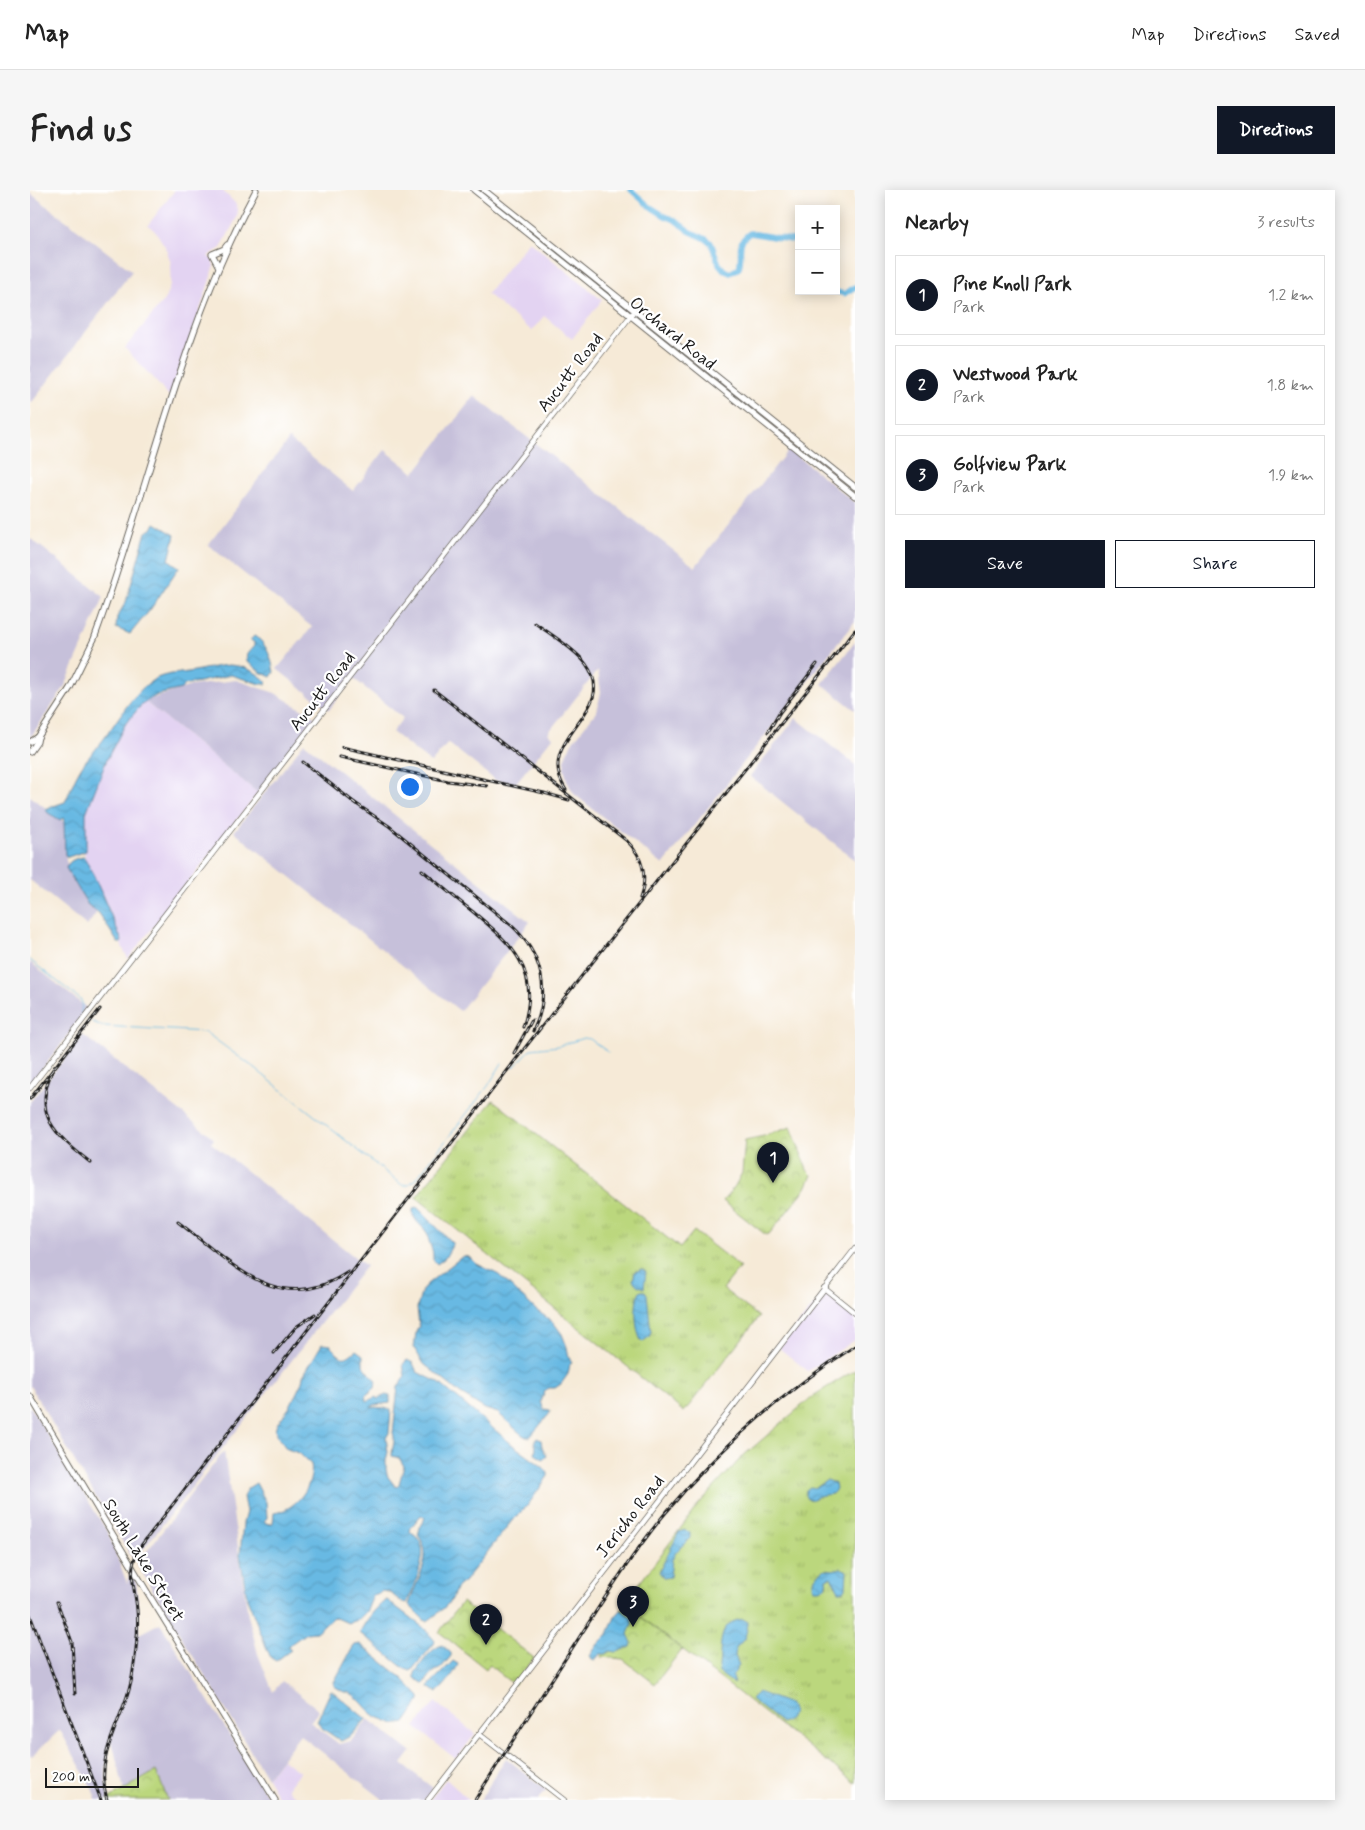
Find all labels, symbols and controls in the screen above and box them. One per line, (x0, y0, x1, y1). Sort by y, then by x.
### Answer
text: Map (25, 19, 69, 50)
text: Map (1132, 23, 1165, 47)
text: Directions (1193, 23, 1267, 47)
text: Saved (1295, 23, 1340, 47)
button: Directions (1217, 106, 1335, 154)
text: Find us (30, 107, 132, 153)
map controls (795, 205, 840, 295)
button: + (795, 205, 840, 250)
text: Nearby (905, 209, 969, 237)
text: 3 results (1257, 212, 1315, 233)
button: − (795, 250, 840, 295)
text: Pine Knoll Park (953, 272, 1072, 297)
text: 1 (918, 285, 926, 306)
text: 1.2 km (1268, 285, 1314, 306)
street label: Orchard Road (624, 291, 721, 376)
text: Park (953, 297, 985, 318)
street label: Aucutt Road (532, 328, 609, 417)
text: Westwood Park (953, 362, 1078, 387)
text: 2 (918, 375, 926, 396)
text: 1.8 km (1267, 375, 1314, 396)
text: Park (953, 387, 985, 408)
text: Golfview Park (953, 452, 1066, 477)
text: 3 (918, 465, 926, 486)
text: 1.9 km (1268, 465, 1314, 486)
text: Park (953, 477, 985, 498)
button: Save (905, 540, 1105, 588)
button: Share (1115, 540, 1315, 588)
street label: Aucutt Road (284, 647, 361, 736)
your location (397, 774, 423, 800)
pin: 1 (757, 1142, 789, 1183)
street label: Jericho Road (591, 1470, 671, 1563)
street label: South Lake Street (97, 1494, 189, 1627)
pin: 3 (617, 1586, 649, 1627)
pin: 2 (470, 1604, 502, 1645)
scale bar (45, 1765, 139, 1788)
text: 200 m (52, 1768, 90, 1786)

